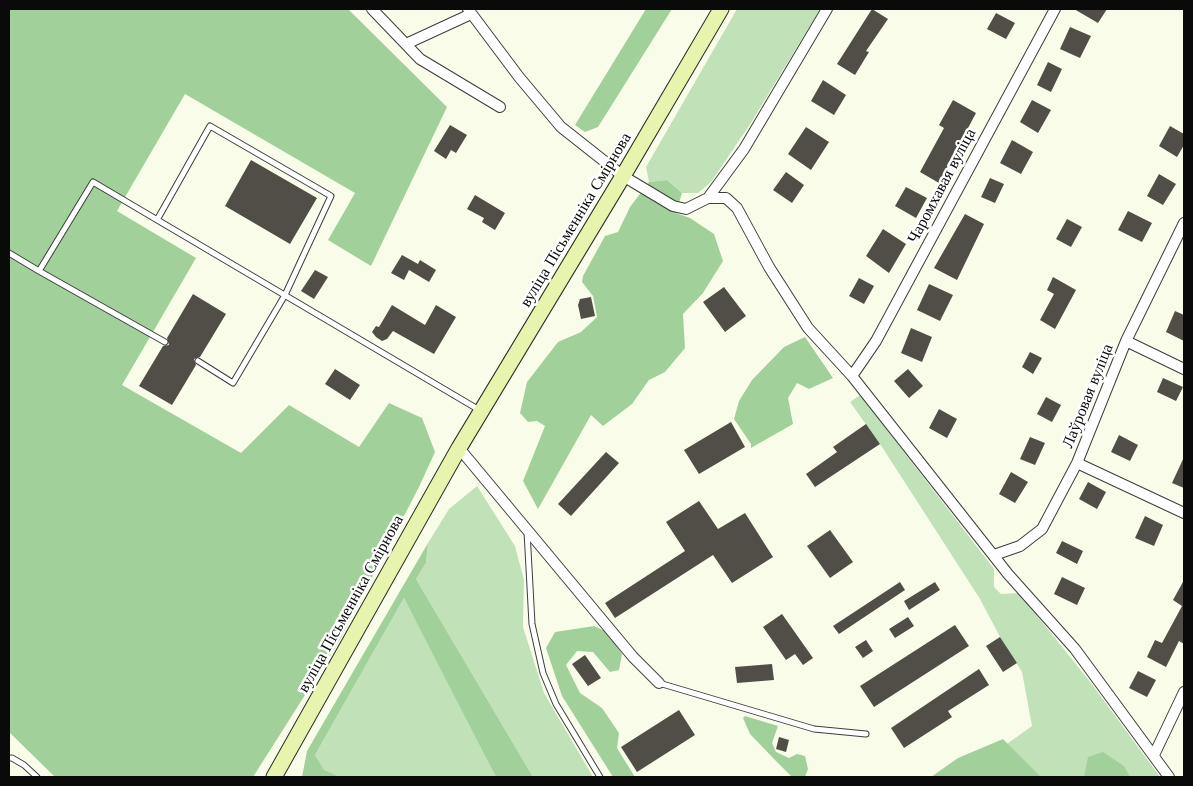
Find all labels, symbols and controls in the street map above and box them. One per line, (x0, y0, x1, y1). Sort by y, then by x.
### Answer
street label: Чаромхавая вуліца (904, 125, 980, 247)
street label: вуліца Пісьменніка Смірнова (516, 129, 636, 311)
street label: Лаўровая вуліца (1058, 341, 1118, 451)
street label: вуліца Пісьменніка Смірнова (294, 512, 408, 696)

